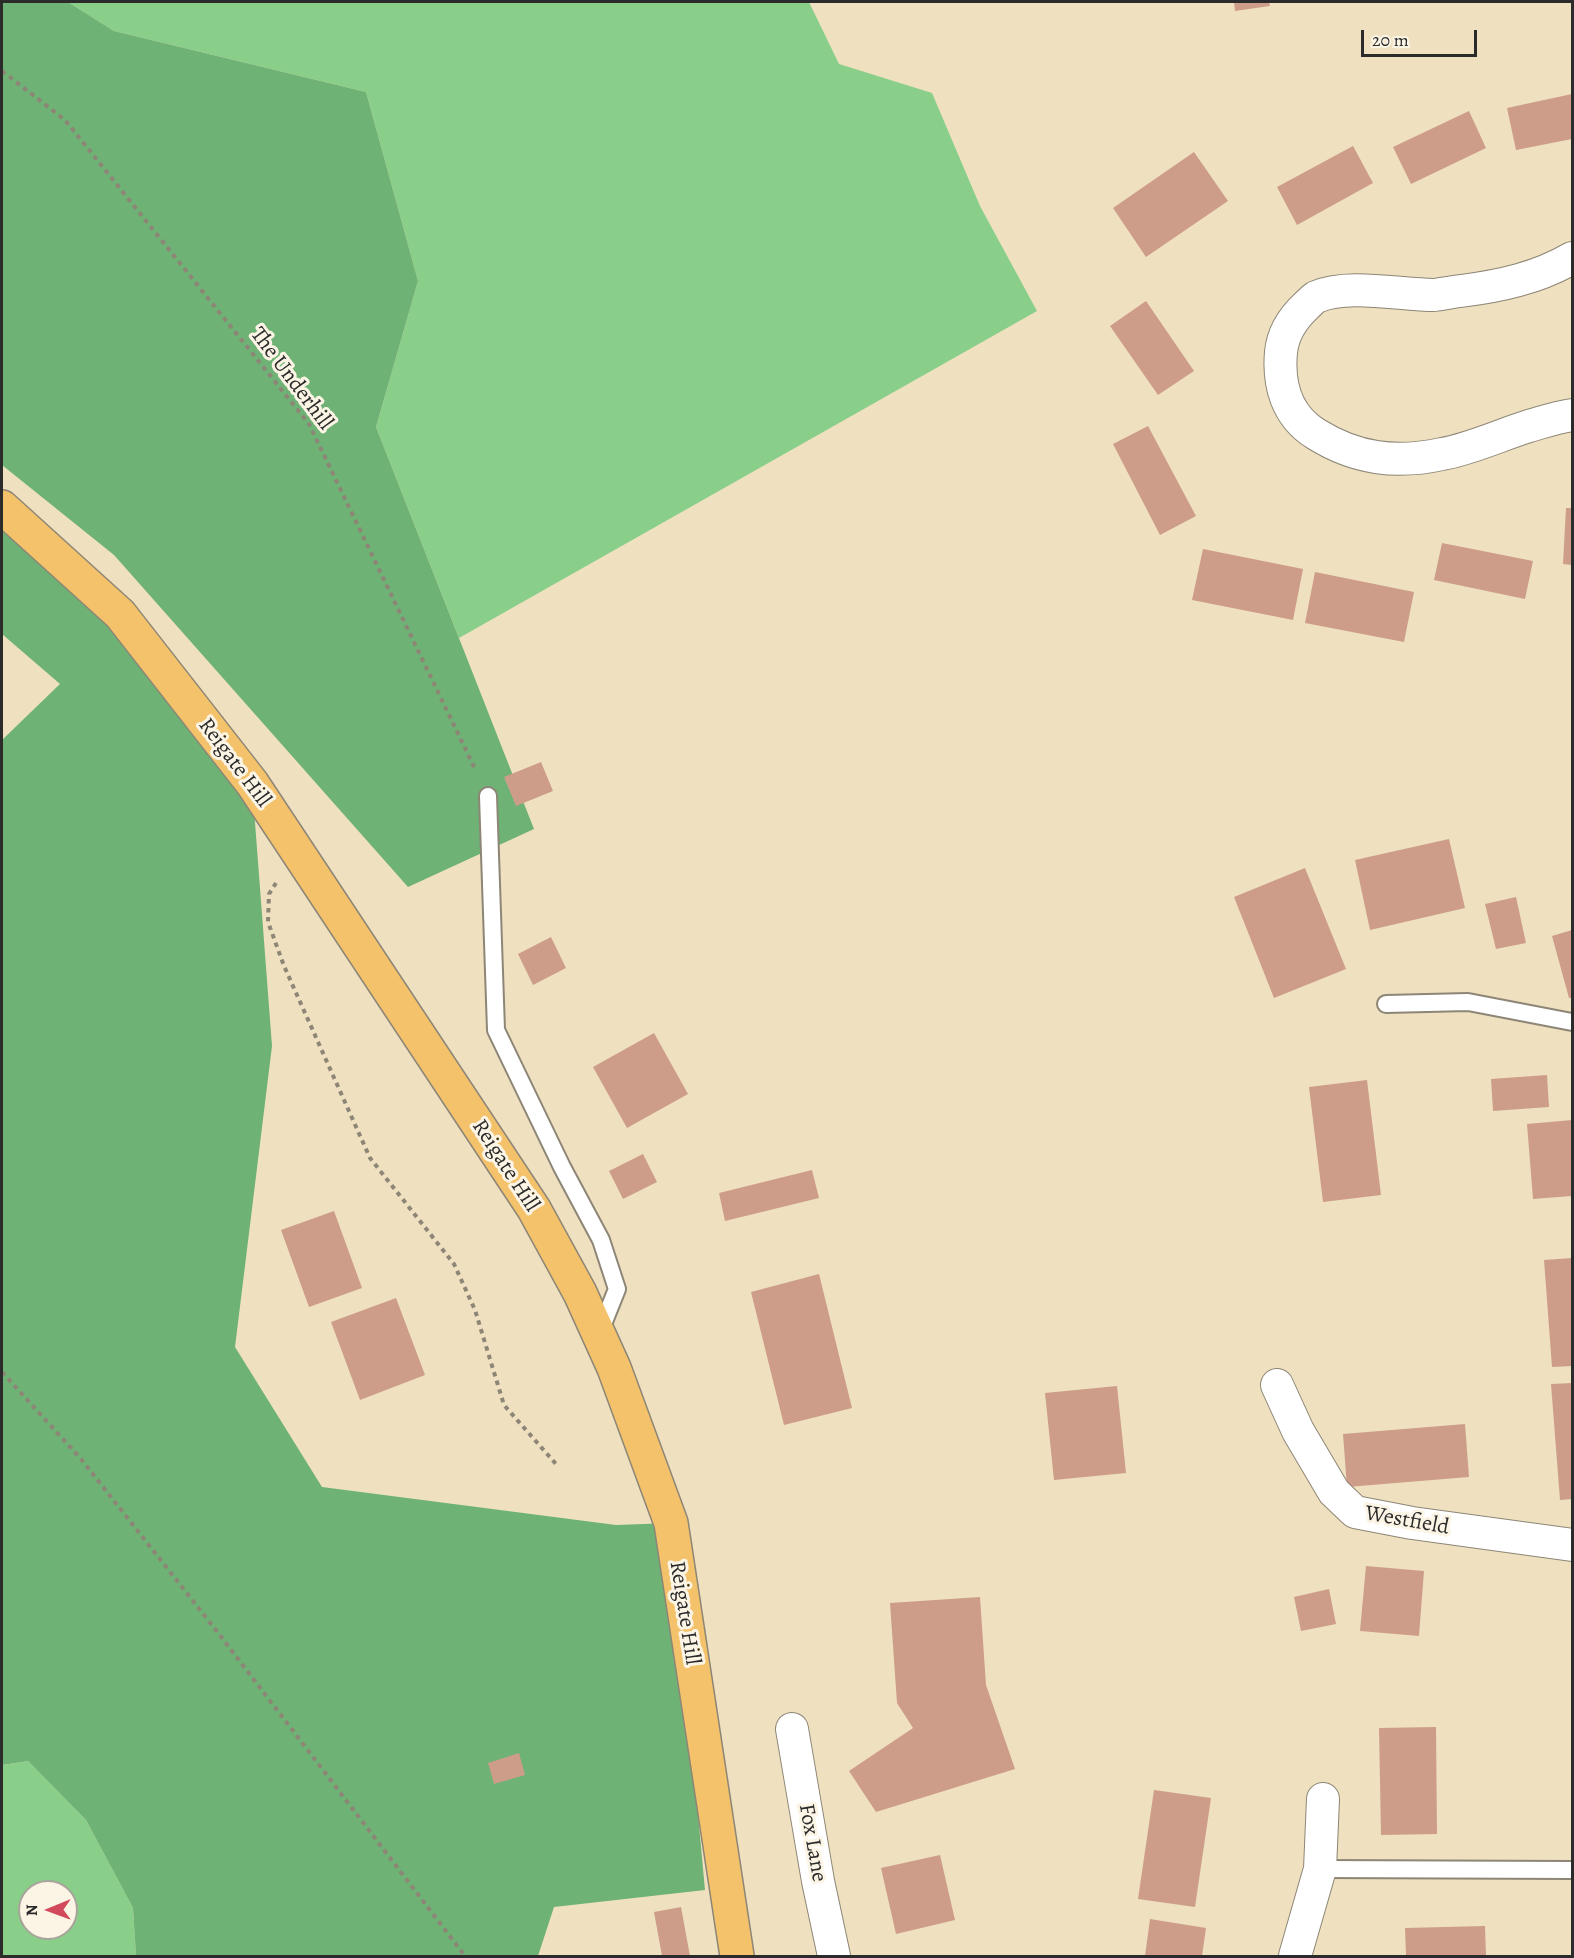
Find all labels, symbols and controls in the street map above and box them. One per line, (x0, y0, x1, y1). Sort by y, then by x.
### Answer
scale bar (1364, 18, 1480, 56)
text: 20 m (1372, 28, 1409, 52)
street label: The Underhill (244, 323, 338, 435)
street label: Reigate Hill (192, 713, 276, 813)
street label: Reigate Hill (465, 1115, 545, 1217)
street label: Westfield (1363, 1501, 1451, 1541)
street label: Reigate Hill (663, 1559, 705, 1667)
street label: Fox Lane (792, 1802, 832, 1884)
north arrow (18, 1880, 78, 1940)
text: N (21, 1904, 43, 1916)

